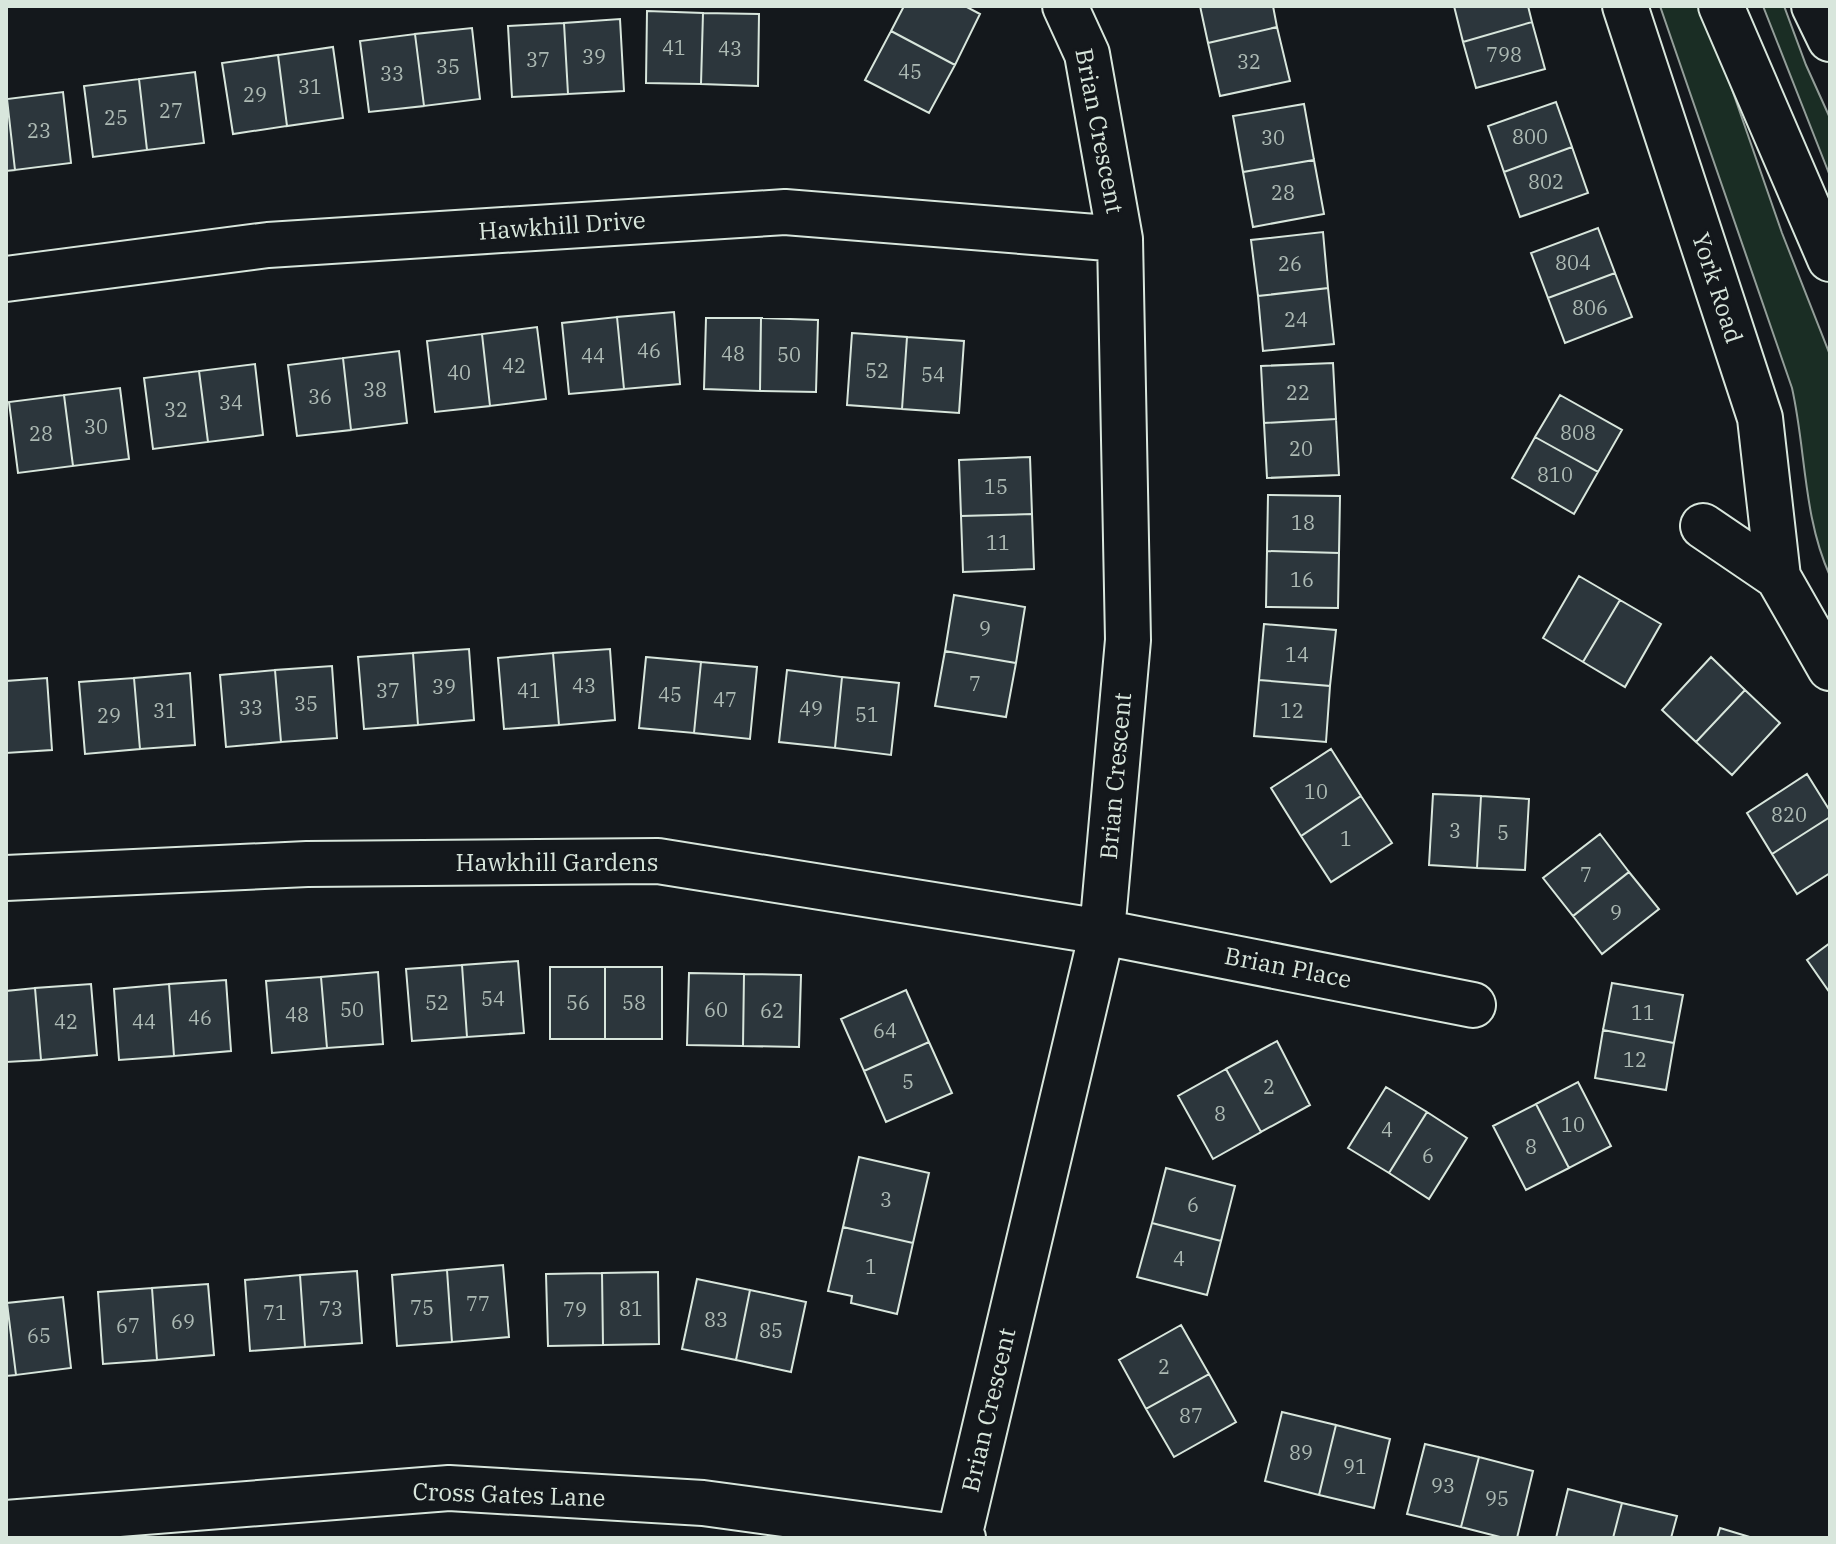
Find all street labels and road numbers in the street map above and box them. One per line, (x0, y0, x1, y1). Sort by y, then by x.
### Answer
street label: Brian Crescent (1068, 46, 1132, 216)
street label: Hawkhill Drive (477, 203, 647, 247)
street label: York Road (1685, 228, 1751, 347)
street label: Brian Crescent (1092, 691, 1138, 861)
street label: Hawkhill Gardens (456, 846, 658, 878)
street label: Brian Place (1222, 939, 1354, 995)
street label: Brian Crescent (954, 1325, 1022, 1495)
street label: Cross Gates Lane (412, 1475, 606, 1513)

